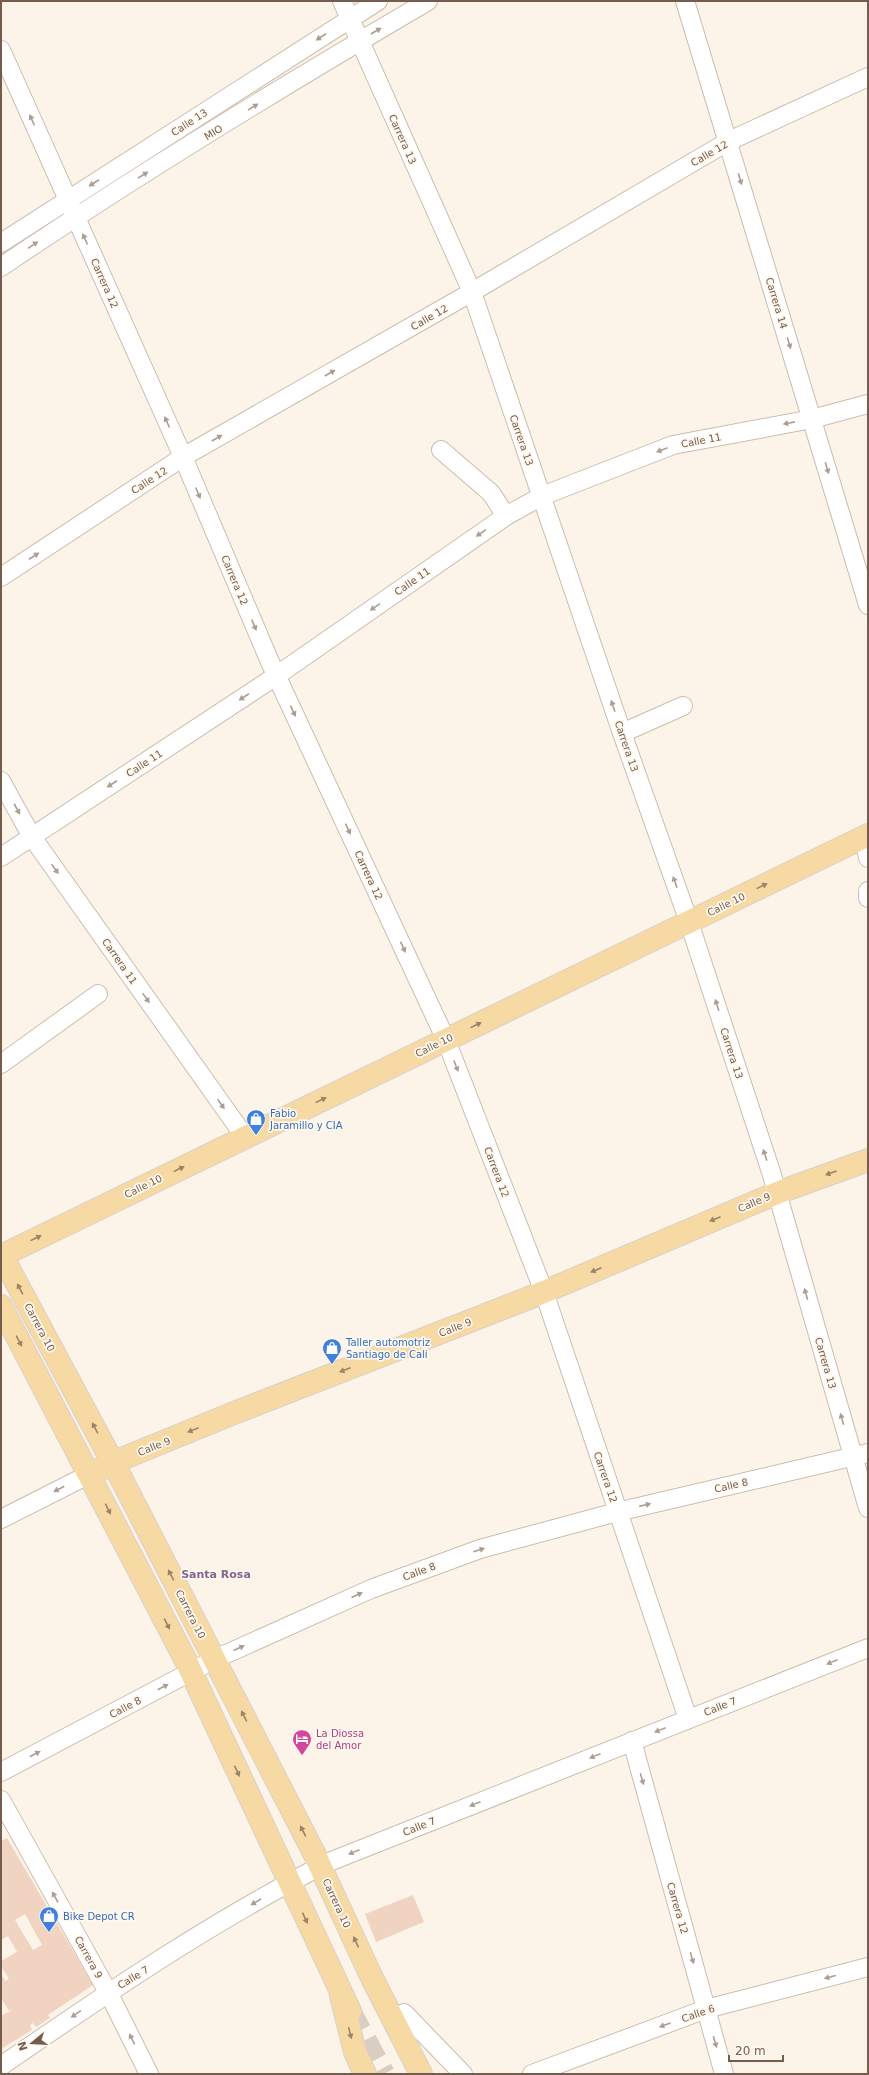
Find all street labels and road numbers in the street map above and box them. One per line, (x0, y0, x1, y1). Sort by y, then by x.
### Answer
street label: Calle 13 (169, 107, 209, 138)
street label: Carrera 13 (387, 113, 418, 166)
street label: MIO (202, 123, 225, 142)
street label: Calle 12 (689, 138, 730, 168)
street label: Carrera 12 (89, 257, 120, 310)
street label: Carrera 14 (763, 276, 790, 330)
street label: Calle 12 (409, 302, 450, 332)
street label: Carrera 13 (508, 413, 535, 467)
street label: Calle 11 (680, 431, 722, 450)
street label: Calle 12 (129, 465, 169, 496)
street label: Carrera 12 (219, 554, 250, 607)
street label: Calle 11 (392, 565, 432, 598)
street label: Carrera 13 (613, 719, 640, 773)
street label: Calle 11 (124, 748, 164, 779)
street label: Carrera 12 (352, 849, 385, 902)
street label: Calle 10 (706, 891, 747, 918)
street label: Carrera 11 (100, 936, 139, 986)
street label: Carrera 13 (718, 1026, 745, 1080)
street label: Calle 10 (414, 1032, 455, 1059)
street label: Carrera 12 (482, 1145, 511, 1199)
street label: Calle 10 (123, 1173, 164, 1200)
street label: Calle 9 (736, 1191, 772, 1214)
street label: Carrera 10 (22, 1301, 57, 1353)
street label: Calle 9 (437, 1316, 473, 1339)
street label: Carrera 13 (813, 1336, 838, 1390)
street label: Calle 9 (136, 1435, 172, 1458)
street label: Carrera 12 (592, 1450, 619, 1504)
street label: Calle 8 (713, 1476, 749, 1495)
street label: Calle 8 (401, 1560, 437, 1583)
street label: Carrera 10 (174, 1588, 208, 1640)
street label: Calle 8 (107, 1695, 143, 1720)
street label: Calle 7 (702, 1695, 738, 1718)
street label: Calle 7 (401, 1815, 437, 1838)
street label: Carrera 10 (320, 1877, 353, 1930)
street label: Carrera 12 (665, 1881, 690, 1935)
street label: Carrera 9 (72, 1934, 105, 1980)
street label: Calle 7 (116, 1964, 151, 1991)
street label: Calle 6 (680, 2003, 716, 2024)

